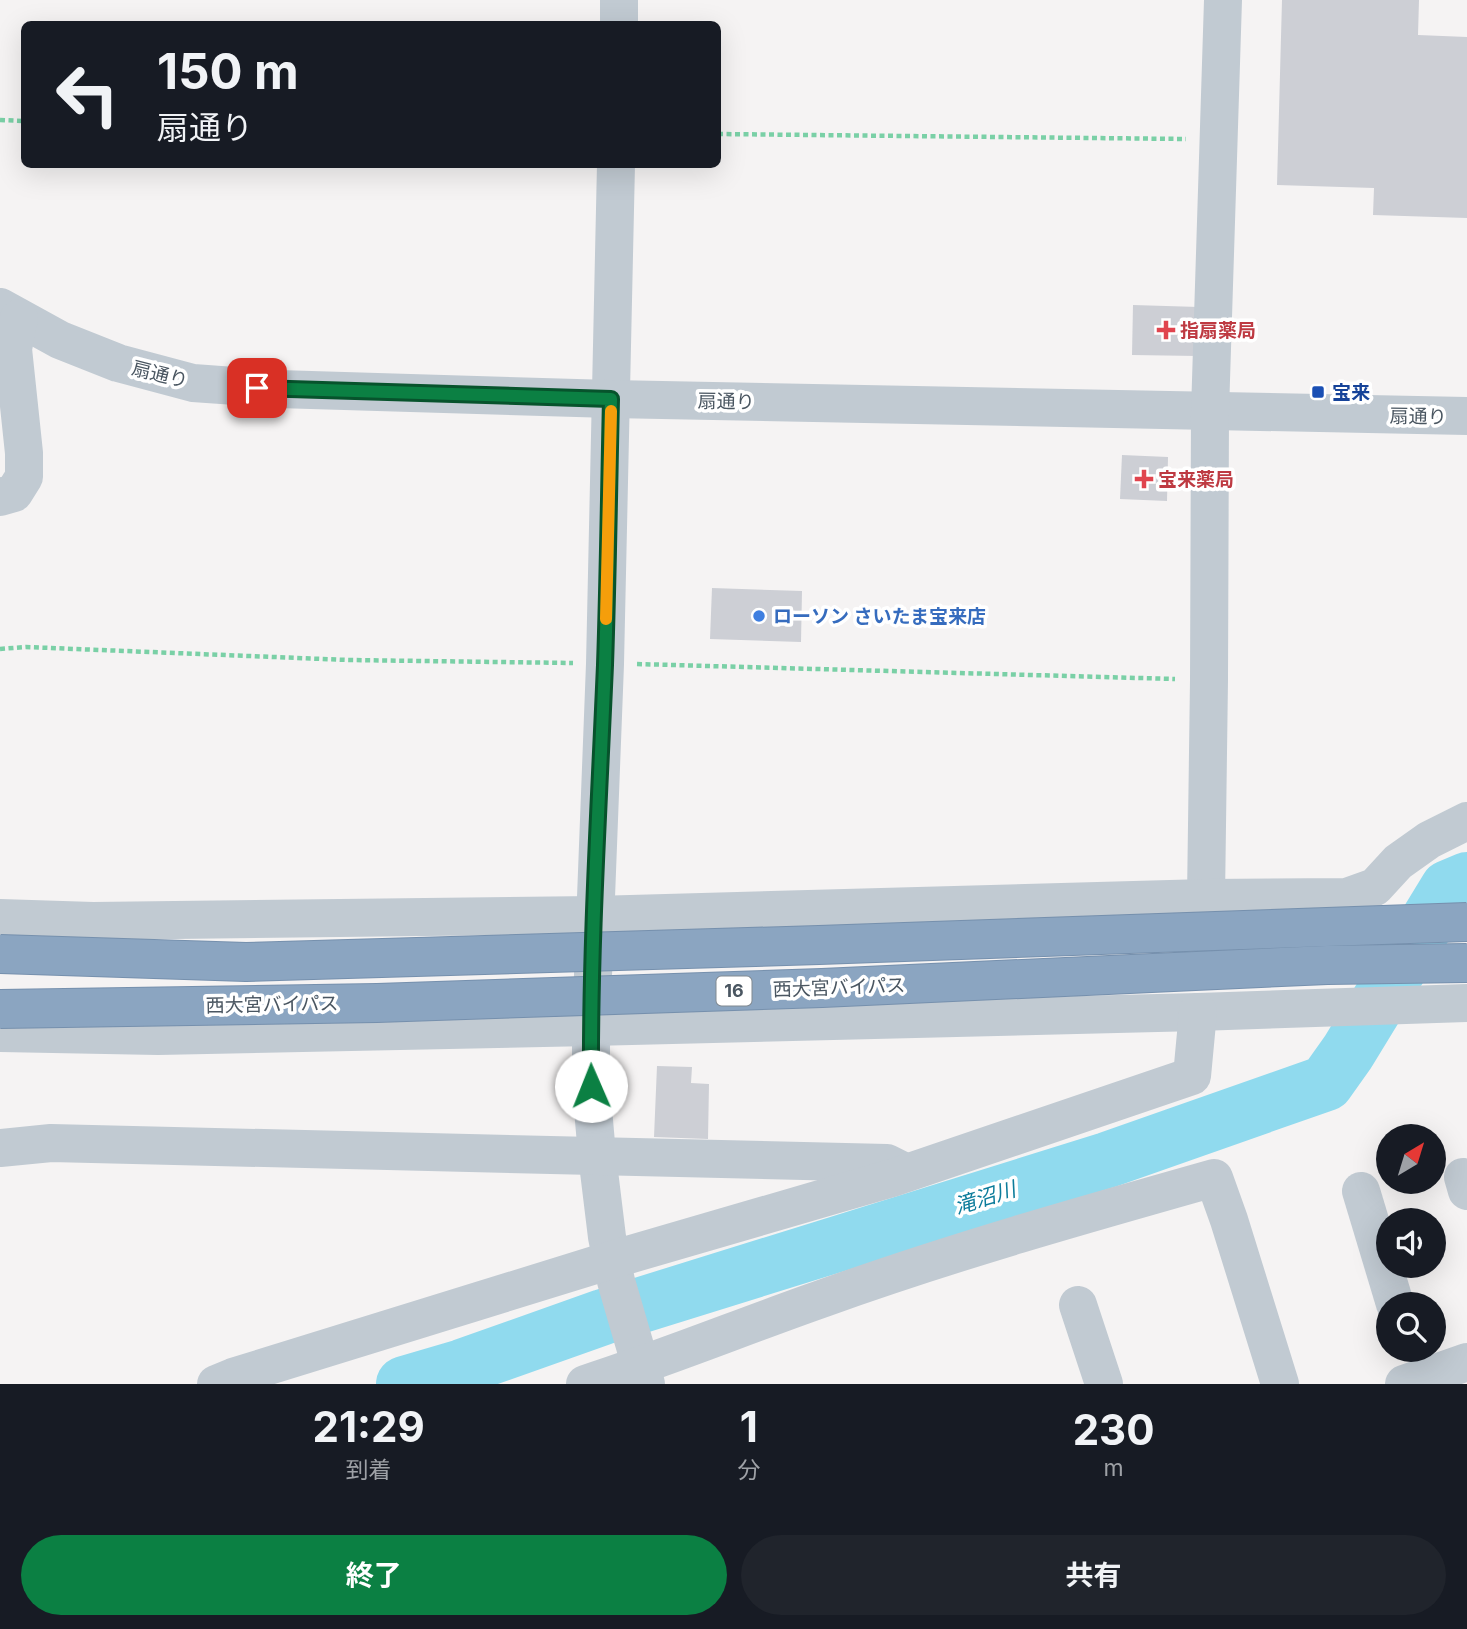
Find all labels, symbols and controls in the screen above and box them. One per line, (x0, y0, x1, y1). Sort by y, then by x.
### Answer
text: 150 m (157, 42, 299, 101)
icon: left (42, 49, 133, 140)
text: 扇通り (157, 108, 253, 147)
place label: 指扇薬局 (1180, 319, 1256, 342)
marker: 指扇薬局 (1158, 322, 1174, 338)
street label: 扇通り (129, 356, 190, 393)
pin (227, 358, 287, 418)
icon: arrive (238, 369, 276, 407)
place label: 宝来 (1332, 381, 1370, 404)
marker: 宝来 (1310, 384, 1326, 400)
street label: 扇通り (697, 390, 755, 413)
street label: 扇通り (1389, 405, 1447, 428)
place label: 宝来薬局 (1158, 468, 1234, 491)
marker: 宝来薬局 (1136, 471, 1152, 487)
place label: ローソン さいたま宝来店 (773, 605, 986, 628)
marker: ローソン さいたま宝来店 (751, 608, 767, 624)
street label: 西大宮バイパス (772, 974, 906, 1001)
road number: 16 (716, 976, 752, 1006)
street label: 西大宮バイパス (206, 992, 339, 1017)
position arrow (554, 1049, 628, 1123)
north arrow (1376, 1124, 1446, 1194)
map controls (1376, 1124, 1446, 1362)
water label: 滝沼川 (951, 1176, 1021, 1219)
button: sound (1376, 1208, 1446, 1278)
button: search (1376, 1292, 1446, 1362)
text: 21:29 (312, 1401, 425, 1452)
text: 1 (740, 1401, 758, 1452)
text: 230 (1073, 1404, 1155, 1455)
text: m (1104, 1454, 1124, 1482)
text: 到着 (346, 1456, 392, 1484)
text: 分 (737, 1456, 760, 1484)
button: 終了 (21, 1535, 727, 1615)
button: 共有 (741, 1535, 1446, 1615)

